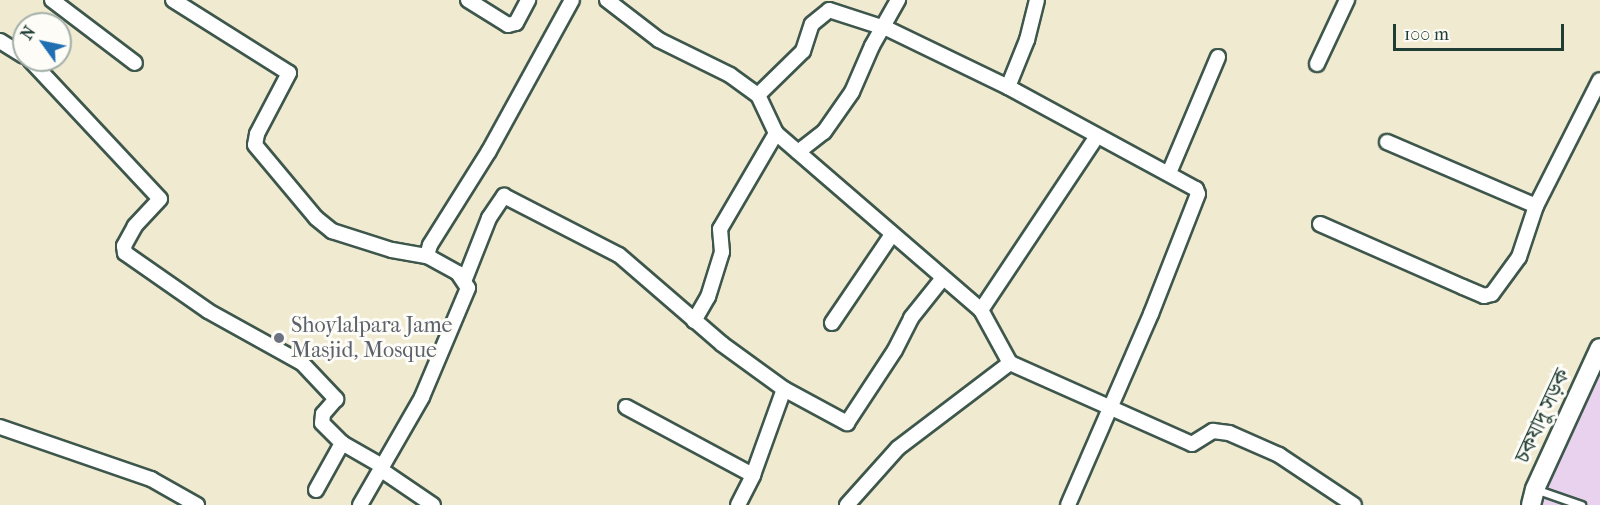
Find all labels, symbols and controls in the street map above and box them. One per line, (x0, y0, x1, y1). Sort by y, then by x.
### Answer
north arrow (12, 12, 72, 72)
scale bar (1396, 12, 1567, 50)
text: N (17, 23, 39, 43)
text: 100 m (1404, 24, 1449, 45)
place label: Shoylalpara Jame Masjid, Mosque (291, 312, 452, 364)
marker: Shoylalpara Jame Masjid, Mosque (272, 331, 286, 345)
street label: চকযাদু সড়ক (1510, 365, 1576, 467)

